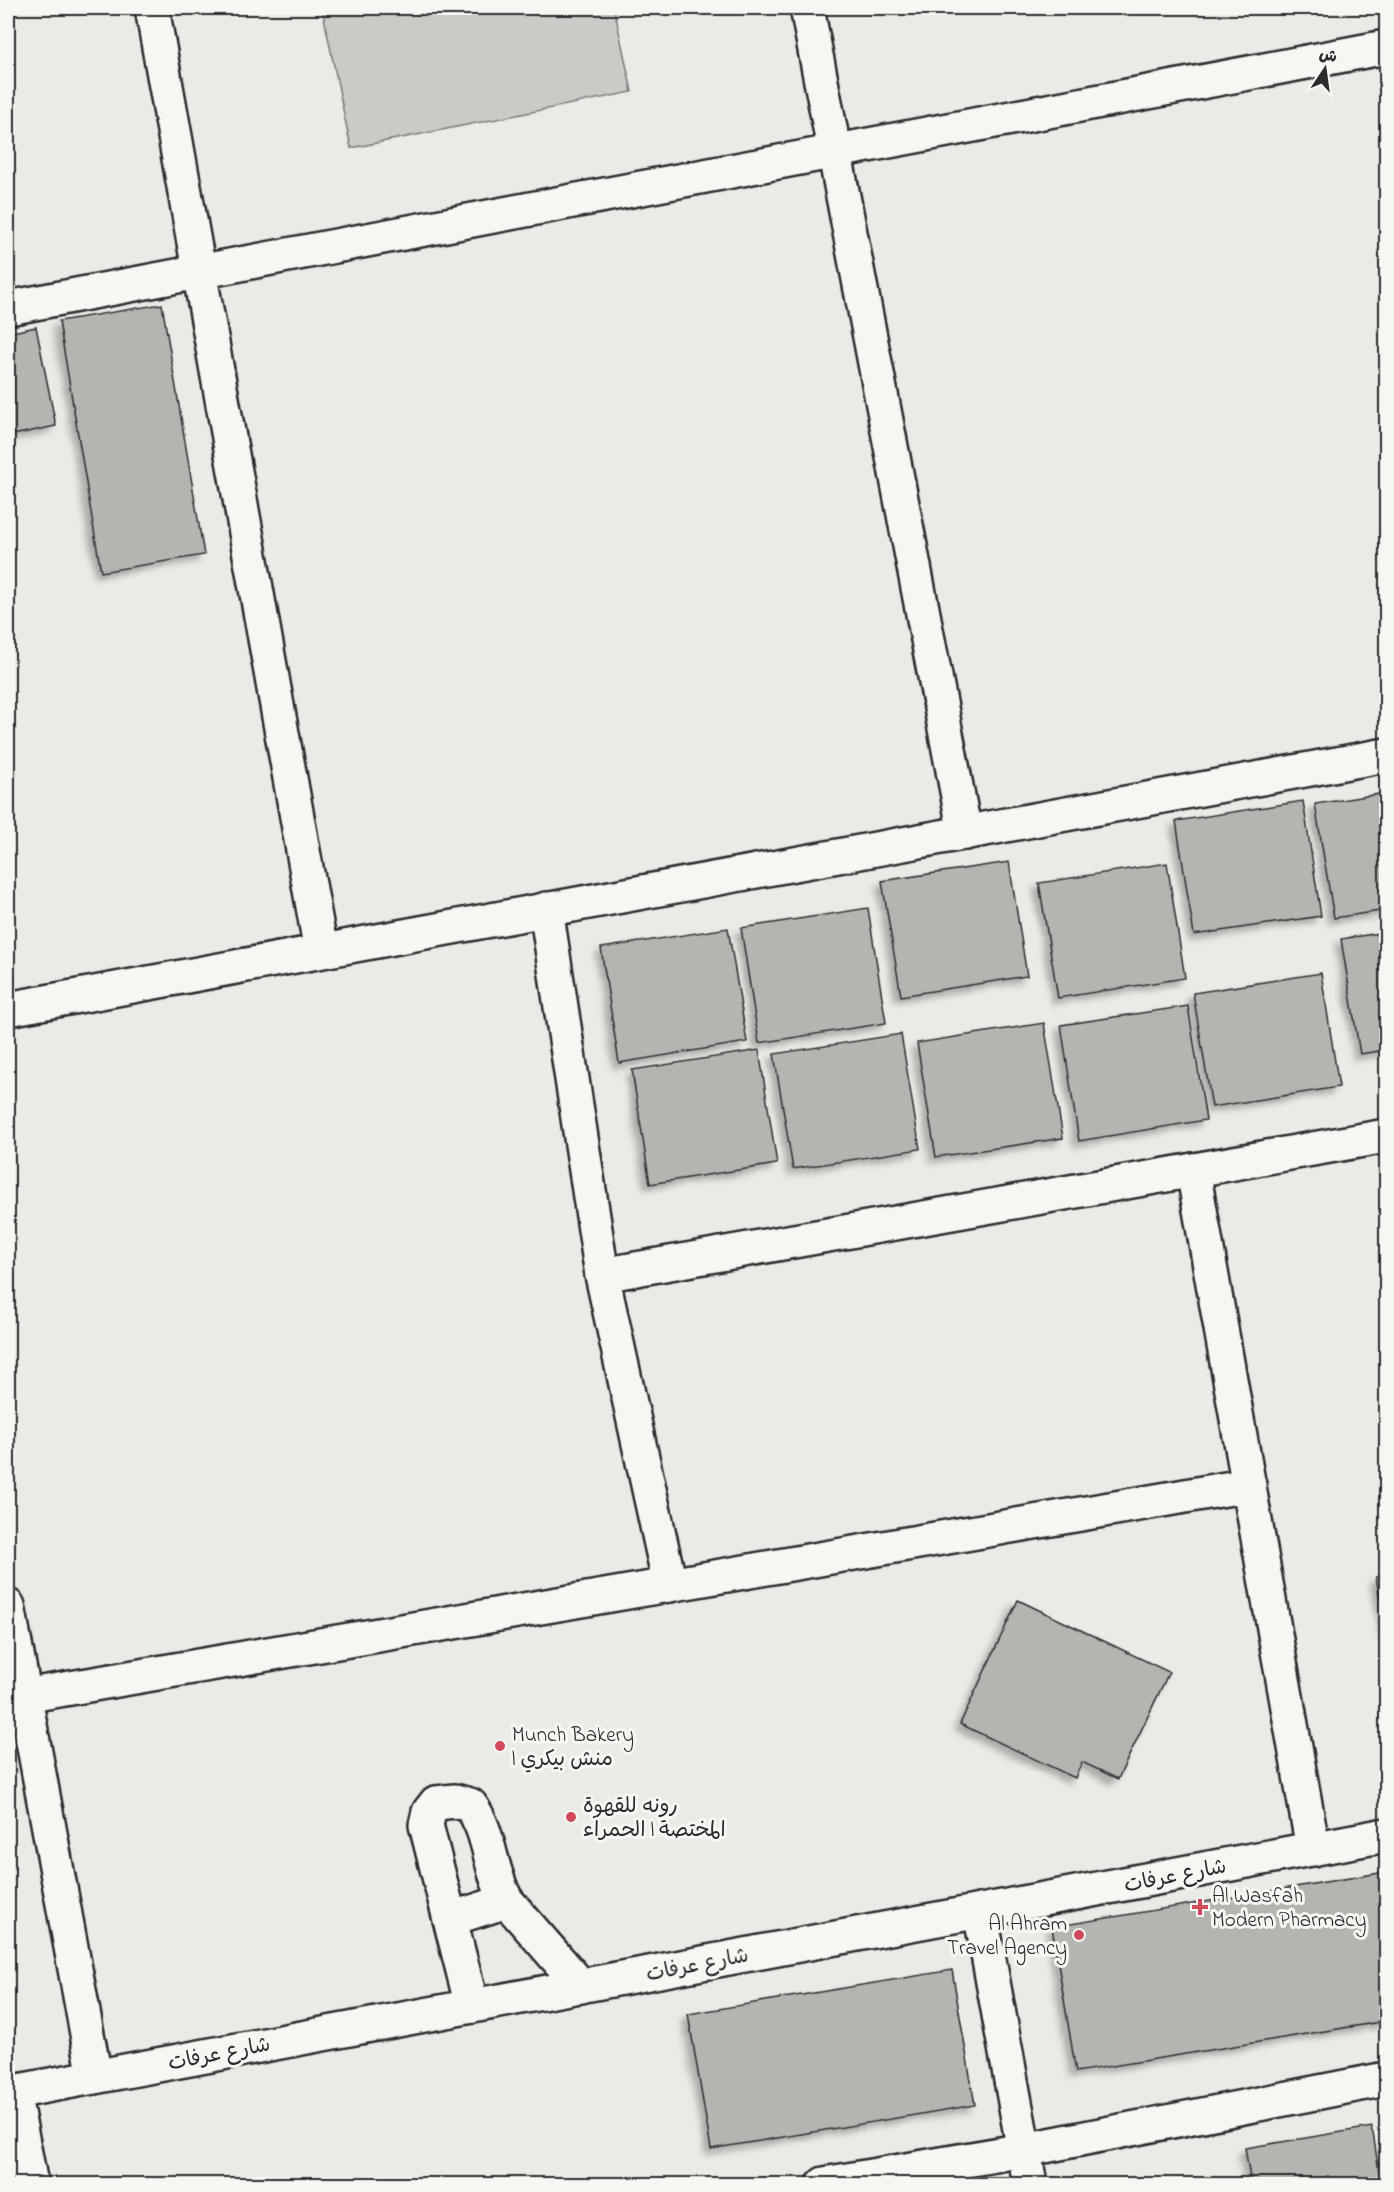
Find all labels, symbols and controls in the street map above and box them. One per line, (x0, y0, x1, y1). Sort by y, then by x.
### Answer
north arrow (1295, 39, 1355, 99)
text: ش (1317, 43, 1339, 70)
place label: Munch Bakery | منش بيكري (512, 1721, 634, 1775)
marker: Munch Bakery | منش بيكري (493, 1739, 507, 1753)
place label: رونه للقهوة المختصة | الحمراء (583, 1792, 726, 1846)
marker: رونه للقهوة المختصة | الحمراء (564, 1810, 578, 1824)
street label: شارع عرفات (1122, 1852, 1229, 1902)
place label: Al Wasfah Modern Pharmacy (1212, 1882, 1366, 1938)
marker: Al Wasfah Modern Pharmacy (1193, 1900, 1207, 1914)
place label: Al Ahram Travel Agency (947, 1910, 1067, 1966)
marker: Al Ahram Travel Agency (1072, 1928, 1086, 1942)
street label: شارع عرفات (644, 1941, 751, 1991)
street label: شارع عرفات (166, 2030, 273, 2080)

